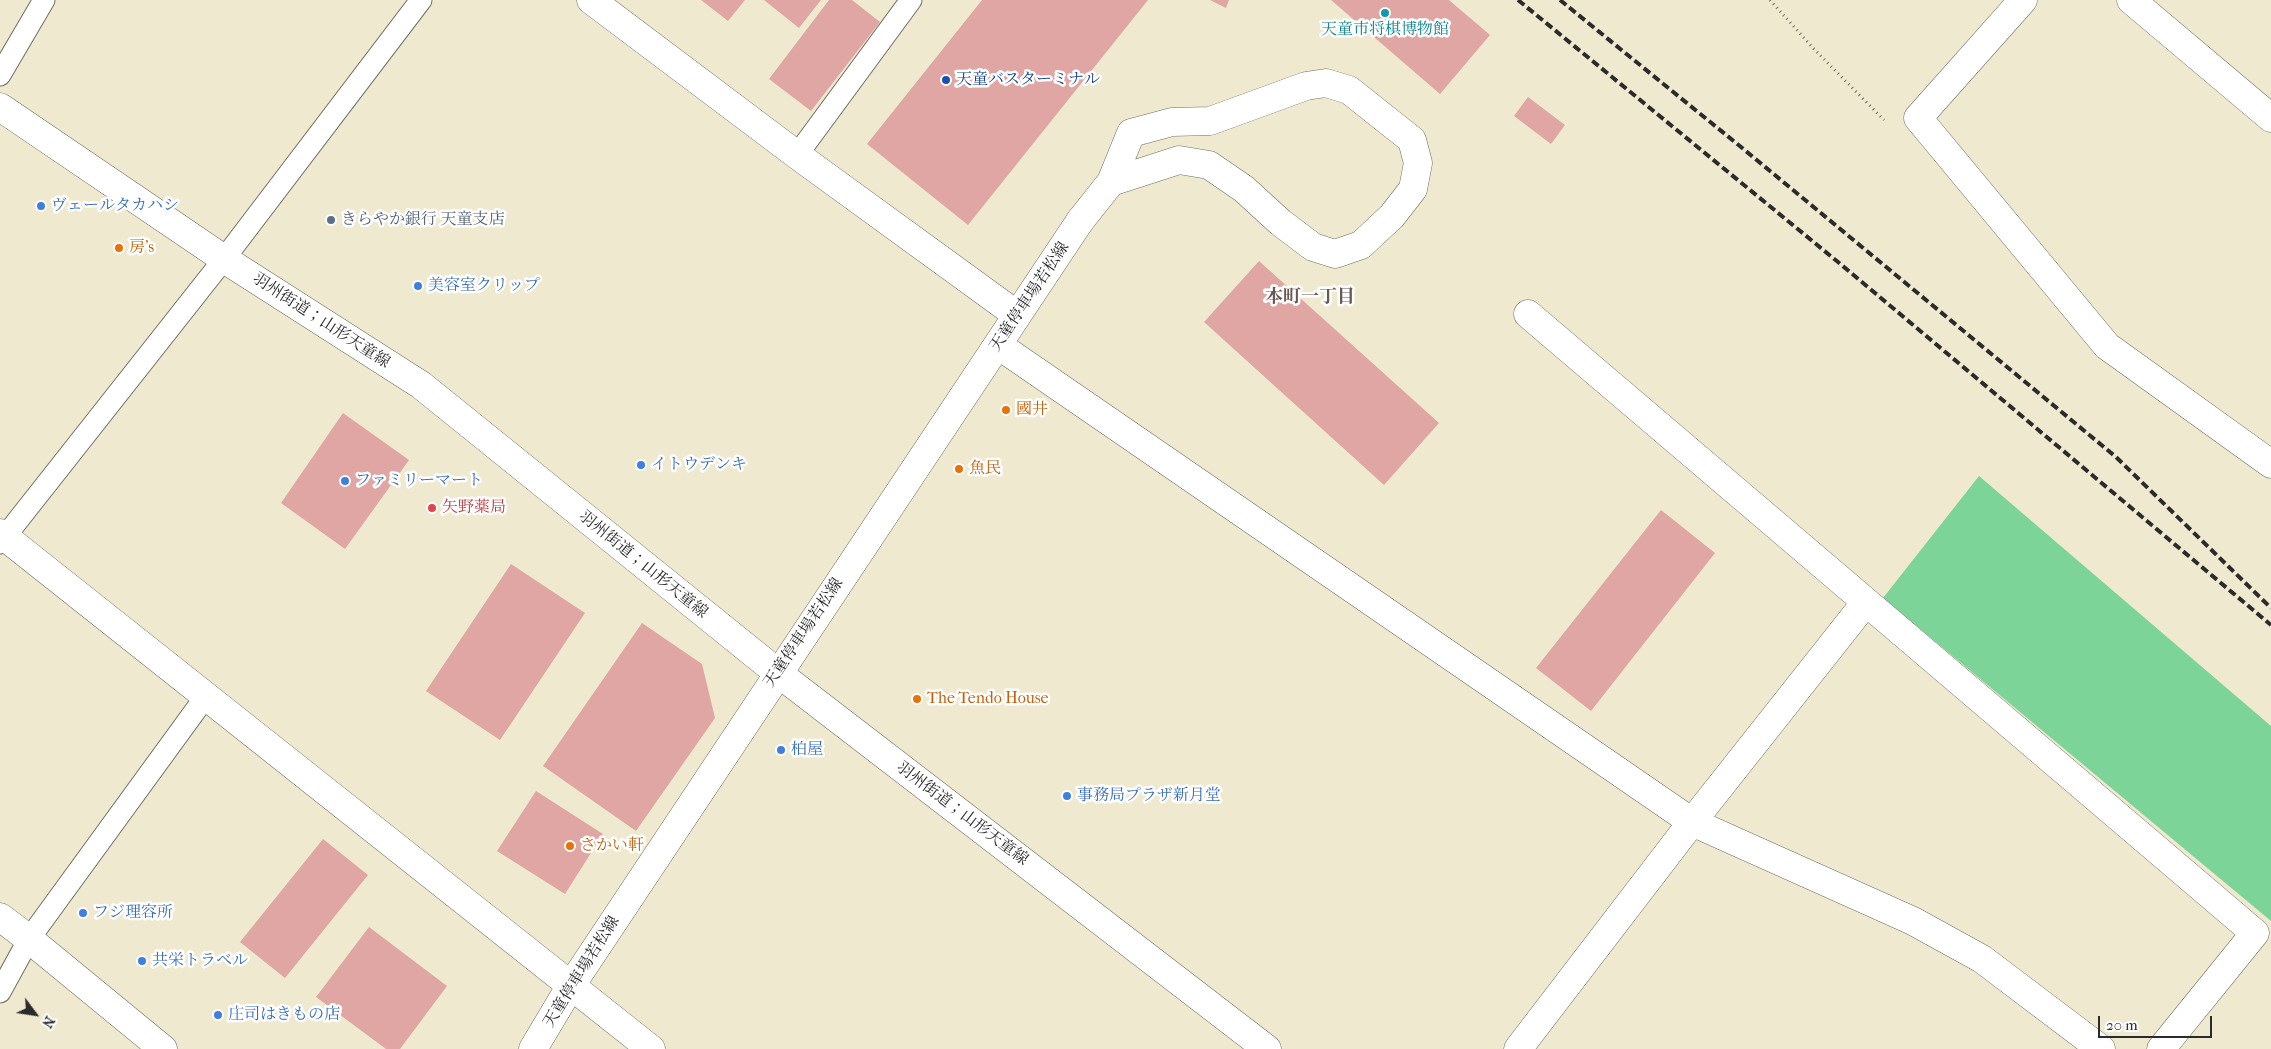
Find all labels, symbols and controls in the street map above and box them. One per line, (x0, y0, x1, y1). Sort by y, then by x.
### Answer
marker: 天童市将棋博物館 (1379, 7, 1391, 19)
place label: 天童市将棋博物館 (1321, 20, 1449, 40)
place label: 天童バスターミナル (956, 70, 1100, 90)
marker: 天童バスターミナル (940, 74, 952, 86)
place label: ヴェールタカハシ (51, 196, 179, 216)
marker: ヴェールタカハシ (35, 200, 47, 212)
place label: きらやか銀行 天童支店 (341, 210, 504, 230)
marker: きらやか銀行 天童支店 (325, 214, 337, 226)
place label: 房's (129, 238, 154, 258)
street label: 天童停車場若松線 (986, 239, 1074, 355)
marker: 房's (113, 242, 125, 254)
street label: 羽州街道；山形天童線 (249, 269, 393, 373)
place label: 美容室クリップ (428, 276, 540, 296)
marker: 美容室クリップ (412, 280, 424, 292)
district label: 本町一丁目 (1265, 287, 1355, 309)
place label: 國井 (1016, 400, 1048, 420)
marker: 國井 (1000, 404, 1012, 416)
place label: イトウデンキ (651, 455, 747, 475)
marker: イトウデンキ (635, 459, 647, 471)
place label: 魚民 (969, 459, 1001, 479)
marker: 魚民 (953, 463, 965, 475)
place label: ファミリーマート (355, 471, 483, 491)
marker: ファミリーマート (339, 475, 351, 487)
place label: 矢野薬局 (442, 498, 506, 518)
marker: 矢野薬局 (426, 502, 438, 514)
street label: 羽州街道；山形天童線 (575, 507, 711, 623)
street label: 天童停車場若松線 (760, 575, 848, 691)
place label: The Tendo House (927, 689, 1049, 709)
marker: The Tendo House (911, 693, 923, 705)
place label: 柏屋 (791, 740, 823, 760)
marker: 柏屋 (775, 744, 787, 756)
street label: 羽州街道；山形天童線 (892, 758, 1032, 870)
place label: 事務局プラザ新月堂 (1077, 786, 1221, 806)
marker: 事務局プラザ新月堂 (1061, 790, 1073, 802)
place label: さかい軒 (580, 836, 644, 856)
marker: さかい軒 (564, 840, 576, 852)
place label: フジ理容所 (93, 903, 173, 923)
marker: フジ理容所 (77, 907, 89, 919)
street label: 天童停車場若松線 (540, 913, 624, 1031)
place label: 共栄トラベル (152, 951, 248, 971)
marker: 共栄トラベル (136, 955, 148, 967)
north arrow (10, 989, 60, 1039)
place label: 庄司はきもの店 (228, 1005, 340, 1025)
scale bar (2101, 1006, 2215, 1038)
marker: 庄司はきもの店 (212, 1009, 224, 1021)
text: N (38, 1013, 58, 1031)
text: 20 m (2106, 1016, 2138, 1034)

